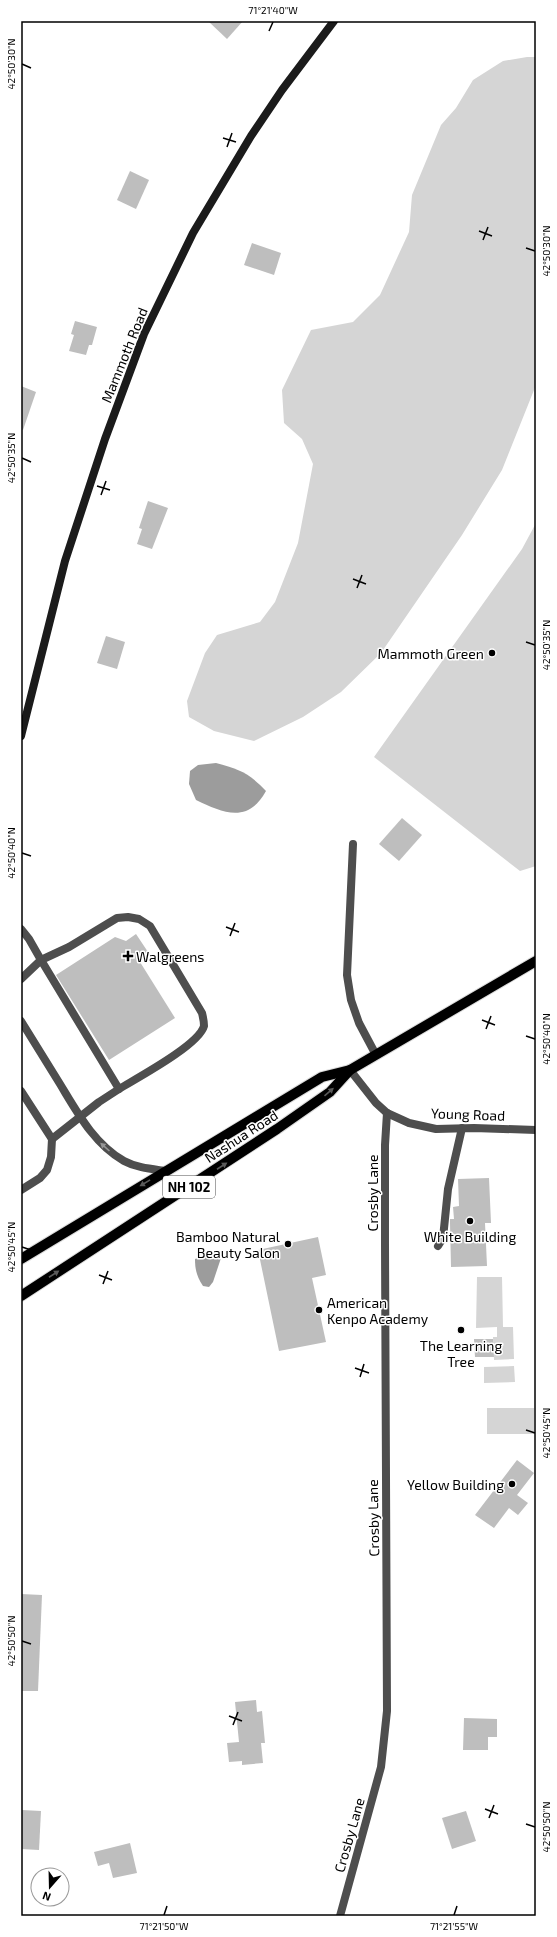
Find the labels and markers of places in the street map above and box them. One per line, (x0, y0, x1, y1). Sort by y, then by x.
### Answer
place label: Mammoth Green (378, 645, 484, 662)
marker: Mammoth Green (487, 648, 497, 658)
place label: Walgreens (136, 948, 204, 965)
marker: Walgreens (123, 951, 133, 961)
marker: White Building (465, 1216, 475, 1226)
place label: Bamboo Natural Beauty Salon (176, 1228, 281, 1261)
place label: White Building (424, 1228, 516, 1245)
marker: Bamboo Natural Beauty Salon (283, 1239, 293, 1249)
place label: American Kenpo Academy (327, 1294, 429, 1327)
marker: American Kenpo Academy (314, 1305, 324, 1315)
marker: The Learning Tree (456, 1325, 466, 1335)
place label: The Learning Tree (420, 1337, 502, 1370)
place label: Yellow Building (407, 1476, 504, 1493)
marker: Yellow Building (507, 1479, 517, 1489)

